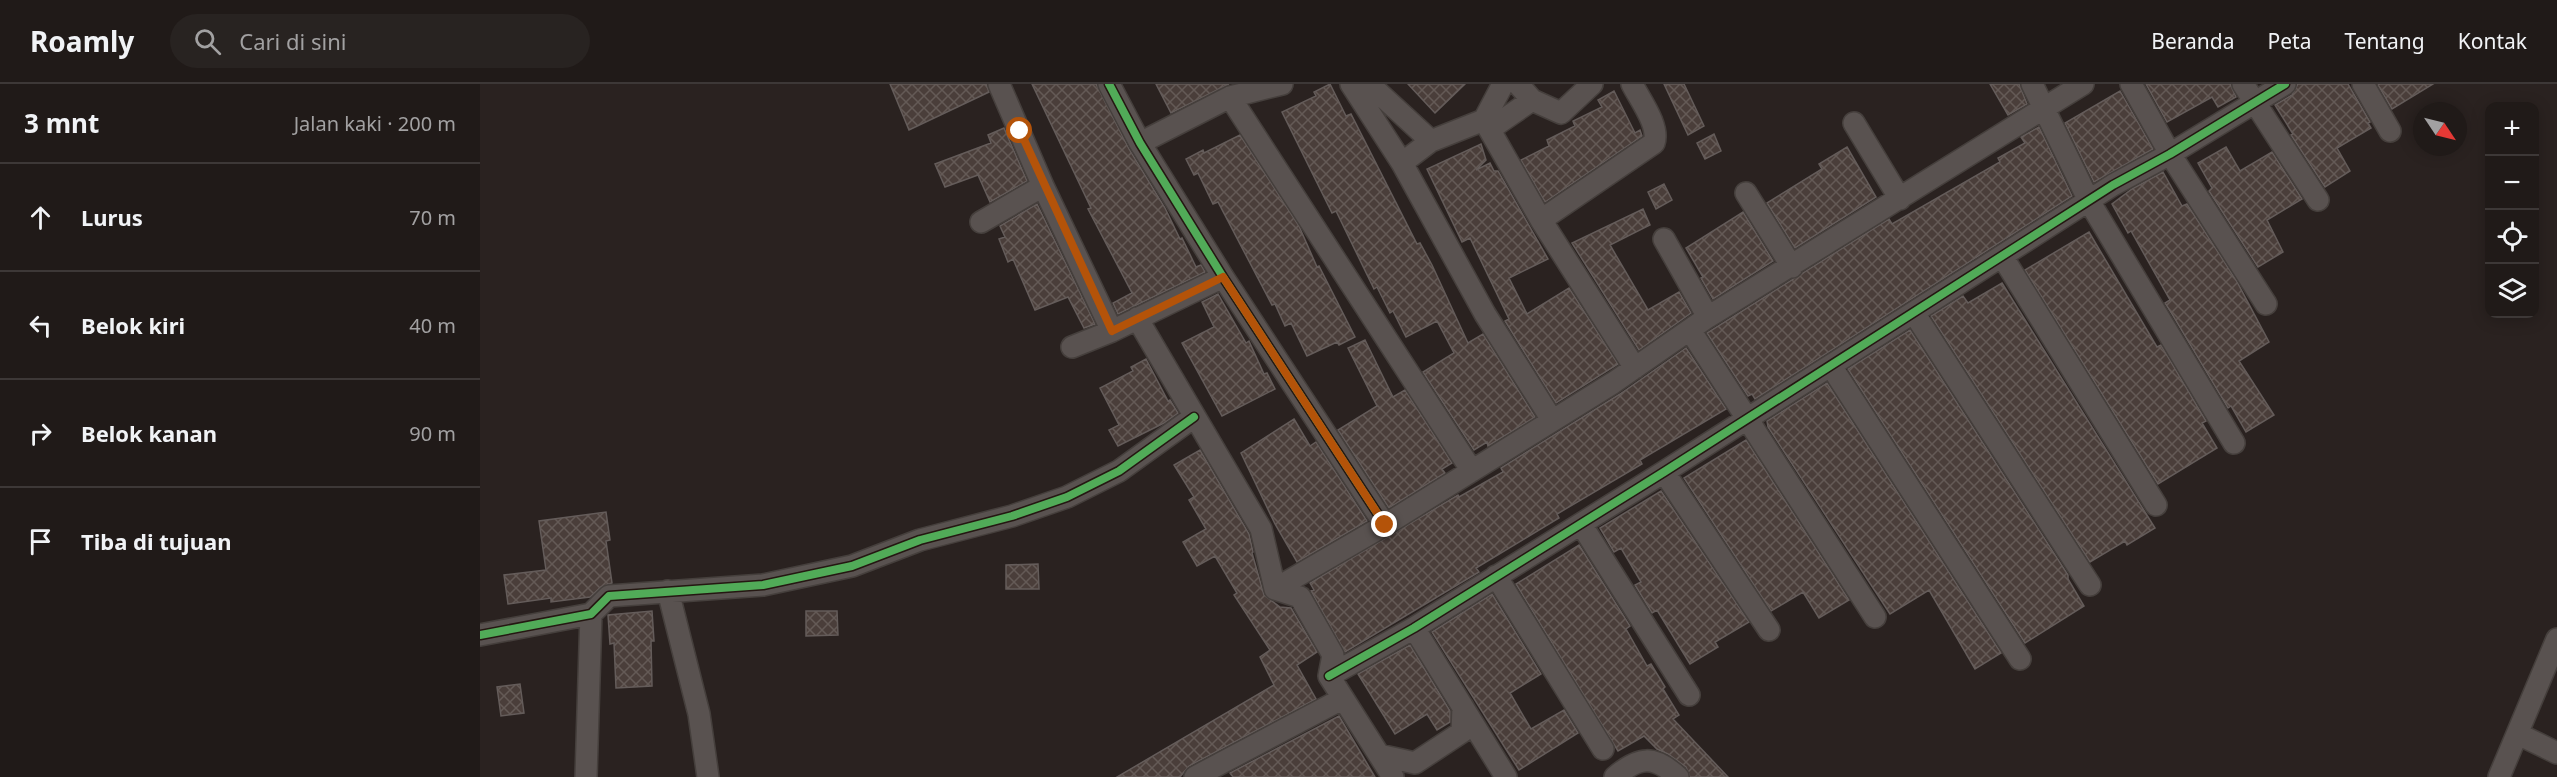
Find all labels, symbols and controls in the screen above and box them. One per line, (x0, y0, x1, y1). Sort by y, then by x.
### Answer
search box (170, 14, 590, 68)
text: Roamly (30, 22, 134, 60)
icon: search (191, 25, 224, 58)
text: Cari di sini (239, 26, 346, 56)
text: Beranda (2151, 27, 2235, 55)
text: Peta (2268, 27, 2311, 55)
text: Tentang (2344, 27, 2425, 55)
text: Kontak (2458, 27, 2527, 55)
north arrow (2413, 102, 2467, 156)
map controls (2485, 102, 2539, 318)
button: + (2485, 102, 2539, 156)
text: 3 mnt (24, 105, 99, 141)
text: Jalan kaki · 200 m (294, 110, 456, 137)
route start (1006, 117, 1032, 143)
button: − (2485, 156, 2539, 210)
icon: ahead (24, 201, 57, 234)
text: Lurus (81, 202, 143, 232)
text: 70 m (409, 204, 456, 231)
button: locate (2485, 210, 2539, 264)
button: layers (2485, 264, 2539, 318)
icon: left (24, 309, 57, 342)
text: Belok kiri (81, 310, 185, 340)
text: 40 m (409, 312, 456, 339)
icon: right (24, 417, 57, 450)
text: Belok kanan (81, 418, 217, 448)
text: 90 m (409, 420, 456, 447)
route end (1371, 511, 1397, 537)
icon: arrive (24, 525, 57, 558)
text: Tiba di tujuan (81, 526, 231, 556)

